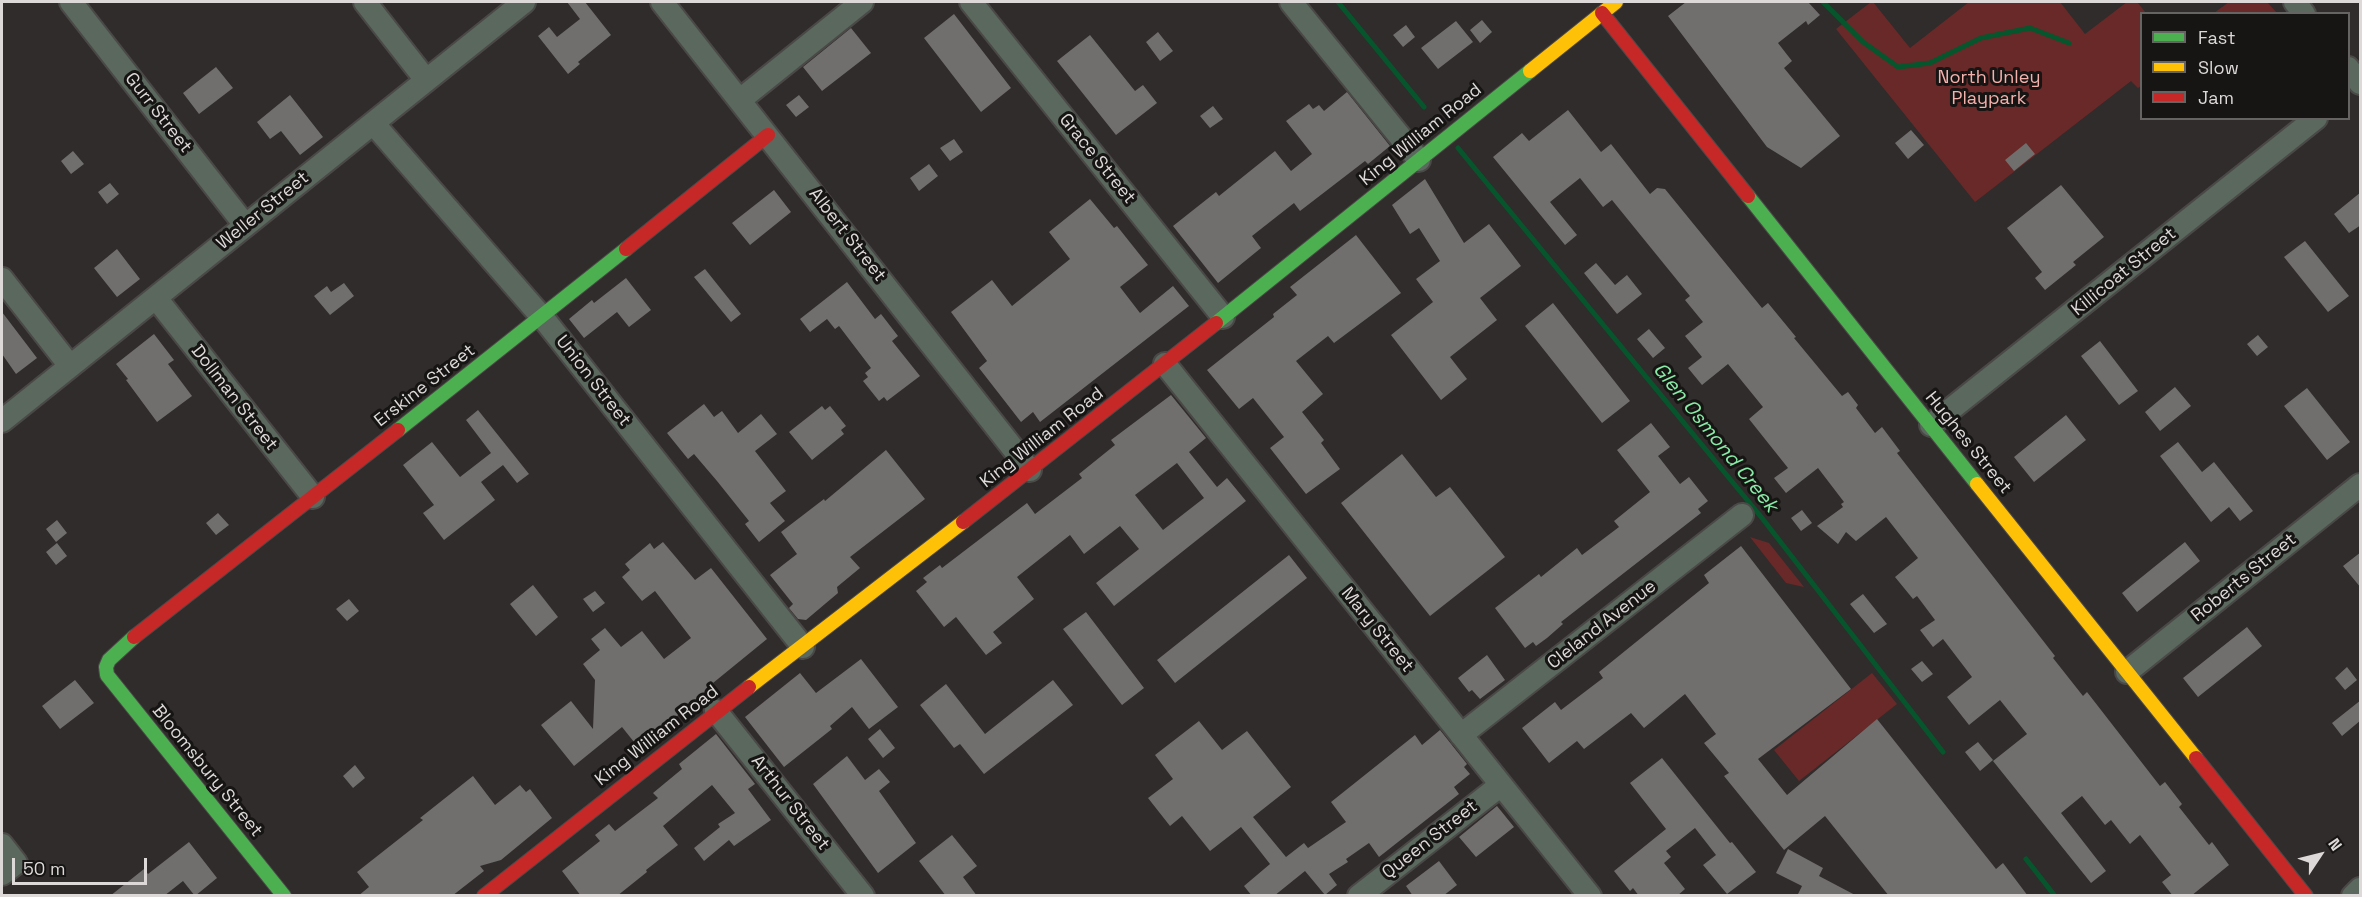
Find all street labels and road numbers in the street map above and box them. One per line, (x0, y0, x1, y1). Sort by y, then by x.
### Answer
street label: Gurr Street (120, 68, 196, 158)
street label: King William Road (1356, 79, 1486, 191)
street label: Grace Street (1054, 110, 1140, 208)
street label: Weller Street (213, 167, 313, 255)
street label: Albert Street (804, 184, 890, 286)
street label: Killicoat Street (2067, 223, 2181, 321)
street label: Union Street (551, 331, 635, 431)
street label: Erskine Street (370, 340, 480, 432)
street label: Dollman Street (186, 341, 282, 455)
street label: King William Road (976, 383, 1108, 493)
street label: Hughes Street (1920, 388, 2016, 498)
street label: Roberts Street (2187, 529, 2301, 627)
street label: Cleland Avenue (1543, 576, 1661, 674)
street label: Mary Street (1336, 583, 1418, 677)
street label: King William Road (591, 681, 723, 791)
street label: Bloomsbury Street (147, 701, 267, 841)
street label: Arthur Street (746, 751, 834, 855)
street label: Queen Street (1378, 796, 1482, 884)

